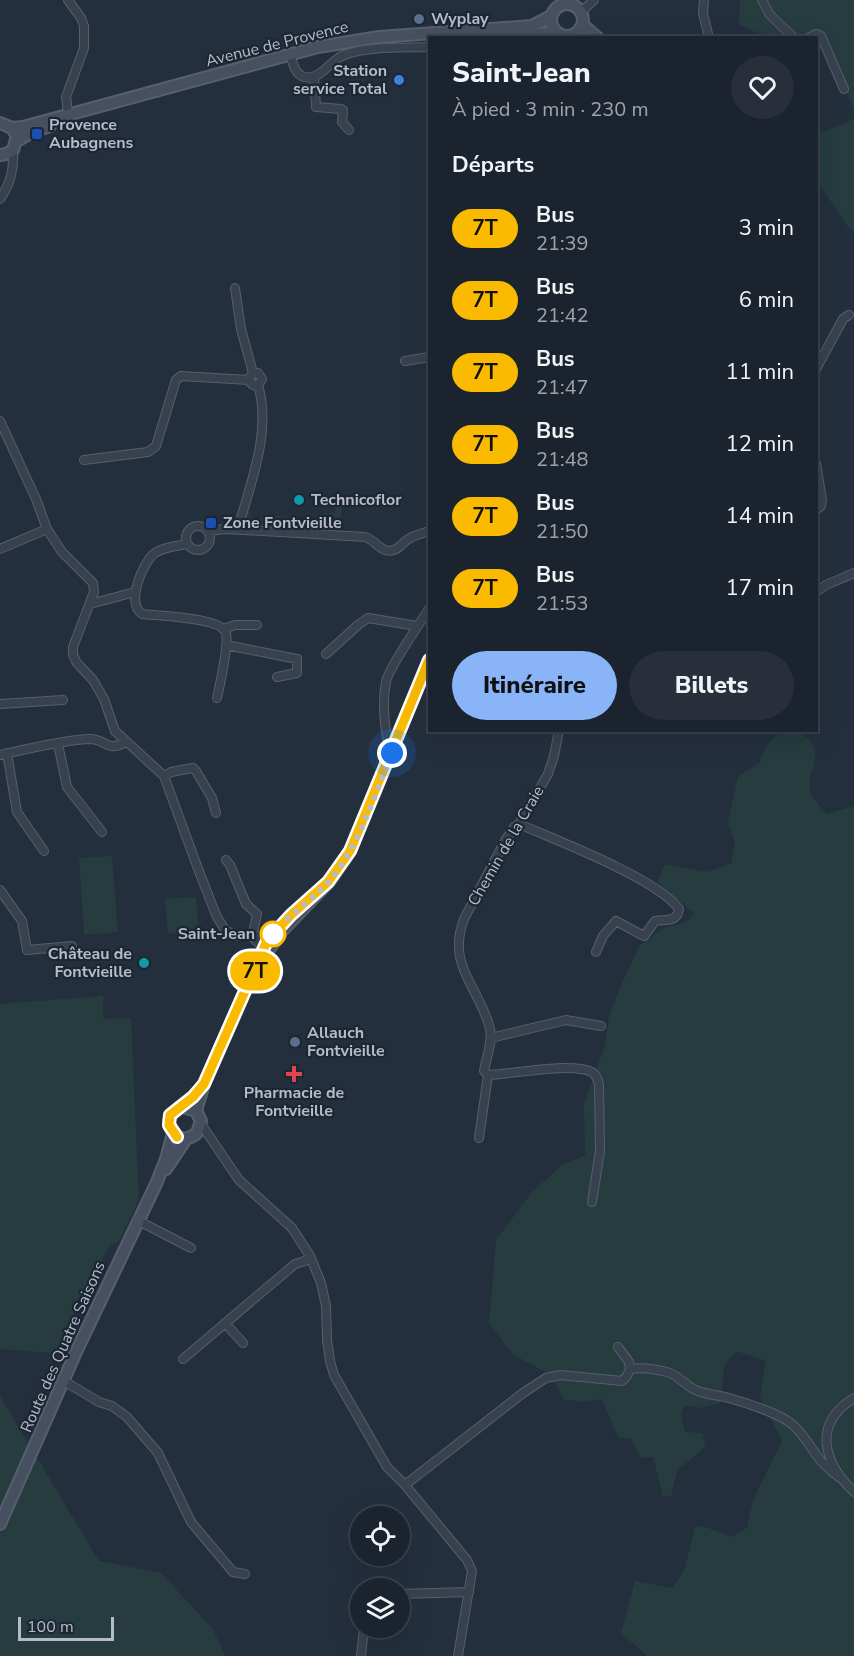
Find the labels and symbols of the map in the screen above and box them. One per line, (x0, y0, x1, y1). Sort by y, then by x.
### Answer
place label: Wyplay (431, 8, 489, 30)
marker: Wyplay (412, 12, 426, 26)
street label: Avenue de Provence (203, 16, 351, 72)
place label: Station service Total (293, 60, 387, 100)
marker: Station service Total (392, 73, 406, 87)
place label: Provence Aubagnens (49, 114, 134, 154)
marker: Provence Aubagnens (30, 127, 44, 141)
place label: Technicoflor (311, 489, 402, 511)
marker: Technicoflor (292, 493, 306, 507)
place label: Zone Fontvieille (223, 512, 342, 534)
marker: Zone Fontvieille (204, 516, 218, 530)
your location (377, 738, 407, 768)
street label: Chemin de la Craie (463, 782, 549, 910)
marker: Saint-Jean (260, 921, 286, 947)
place label: Saint-Jean (178, 923, 255, 945)
place label: Château de Fontvieille (48, 943, 132, 983)
line badge: 7T (228, 952, 282, 990)
marker: Château de Fontvieille (137, 956, 151, 970)
place label: Allauch Fontvieille (307, 1022, 385, 1062)
marker: Allauch Fontvieille (288, 1035, 302, 1049)
marker: Pharmacie de Fontvieille (287, 1067, 301, 1081)
place label: Pharmacie de Fontvieille (244, 1082, 345, 1122)
street label: Route des Quatre Saisons (15, 1258, 111, 1436)
scale bar (18, 1614, 114, 1642)

